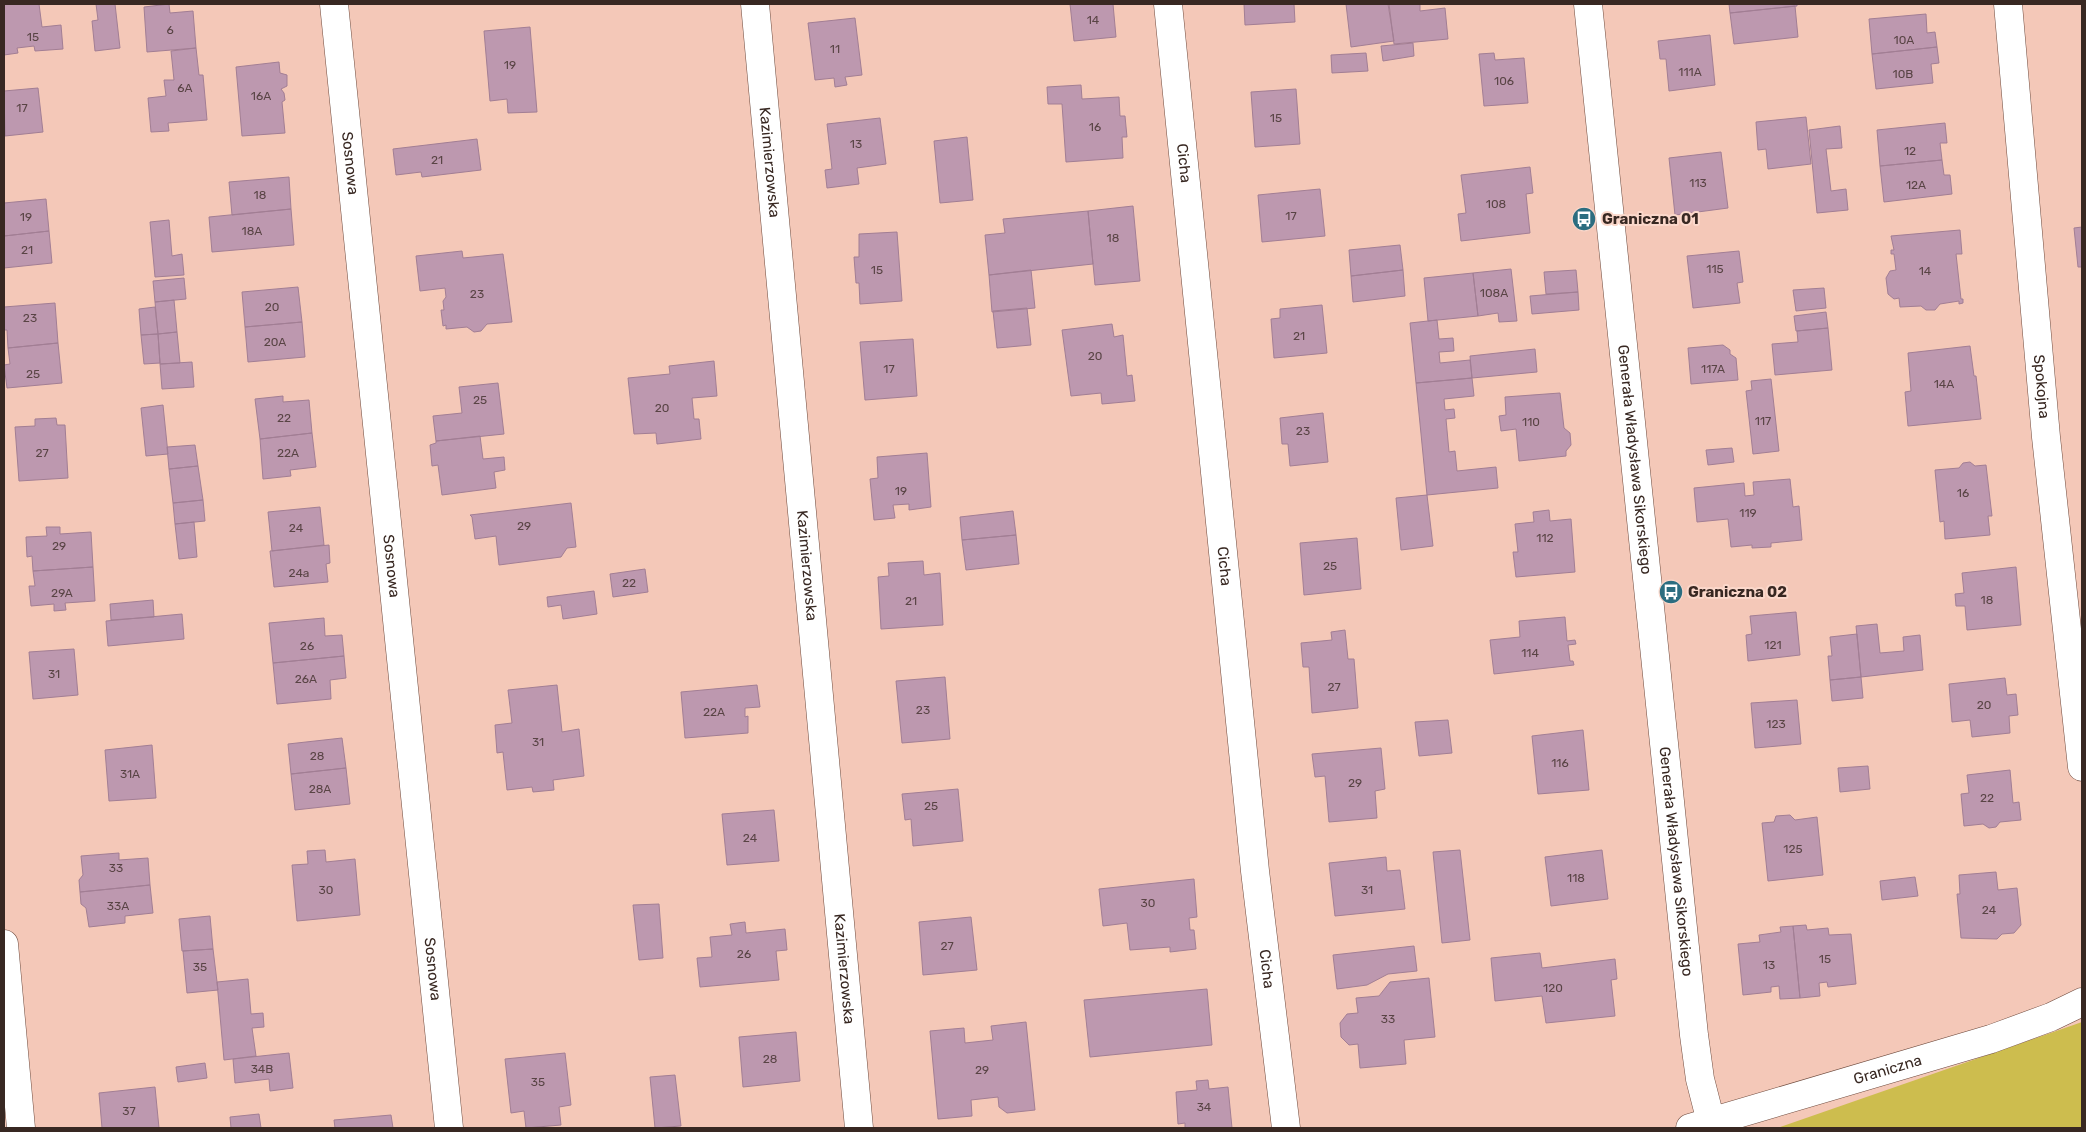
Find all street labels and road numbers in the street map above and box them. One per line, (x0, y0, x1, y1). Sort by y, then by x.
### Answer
street label: Kazimierzowska (756, 106, 784, 218)
street label: Sosnowa (338, 131, 362, 196)
street label: Cicha (1173, 143, 1195, 184)
street label: Generała Władysława Sikorskiego (1614, 344, 1656, 575)
street label: Spokojna (2030, 354, 2053, 419)
street label: Kazimierzowska (793, 510, 821, 622)
street label: Sosnowa (379, 534, 404, 598)
street label: Cicha (1213, 546, 1235, 587)
street label: Generała Władysława Sikorskiego (1655, 746, 1697, 977)
street label: Kazimierzowska (830, 913, 858, 1025)
street label: Sosnowa (421, 937, 445, 1001)
street label: Cicha (1256, 948, 1278, 990)
street label: Graniczna (1851, 1051, 1924, 1088)

